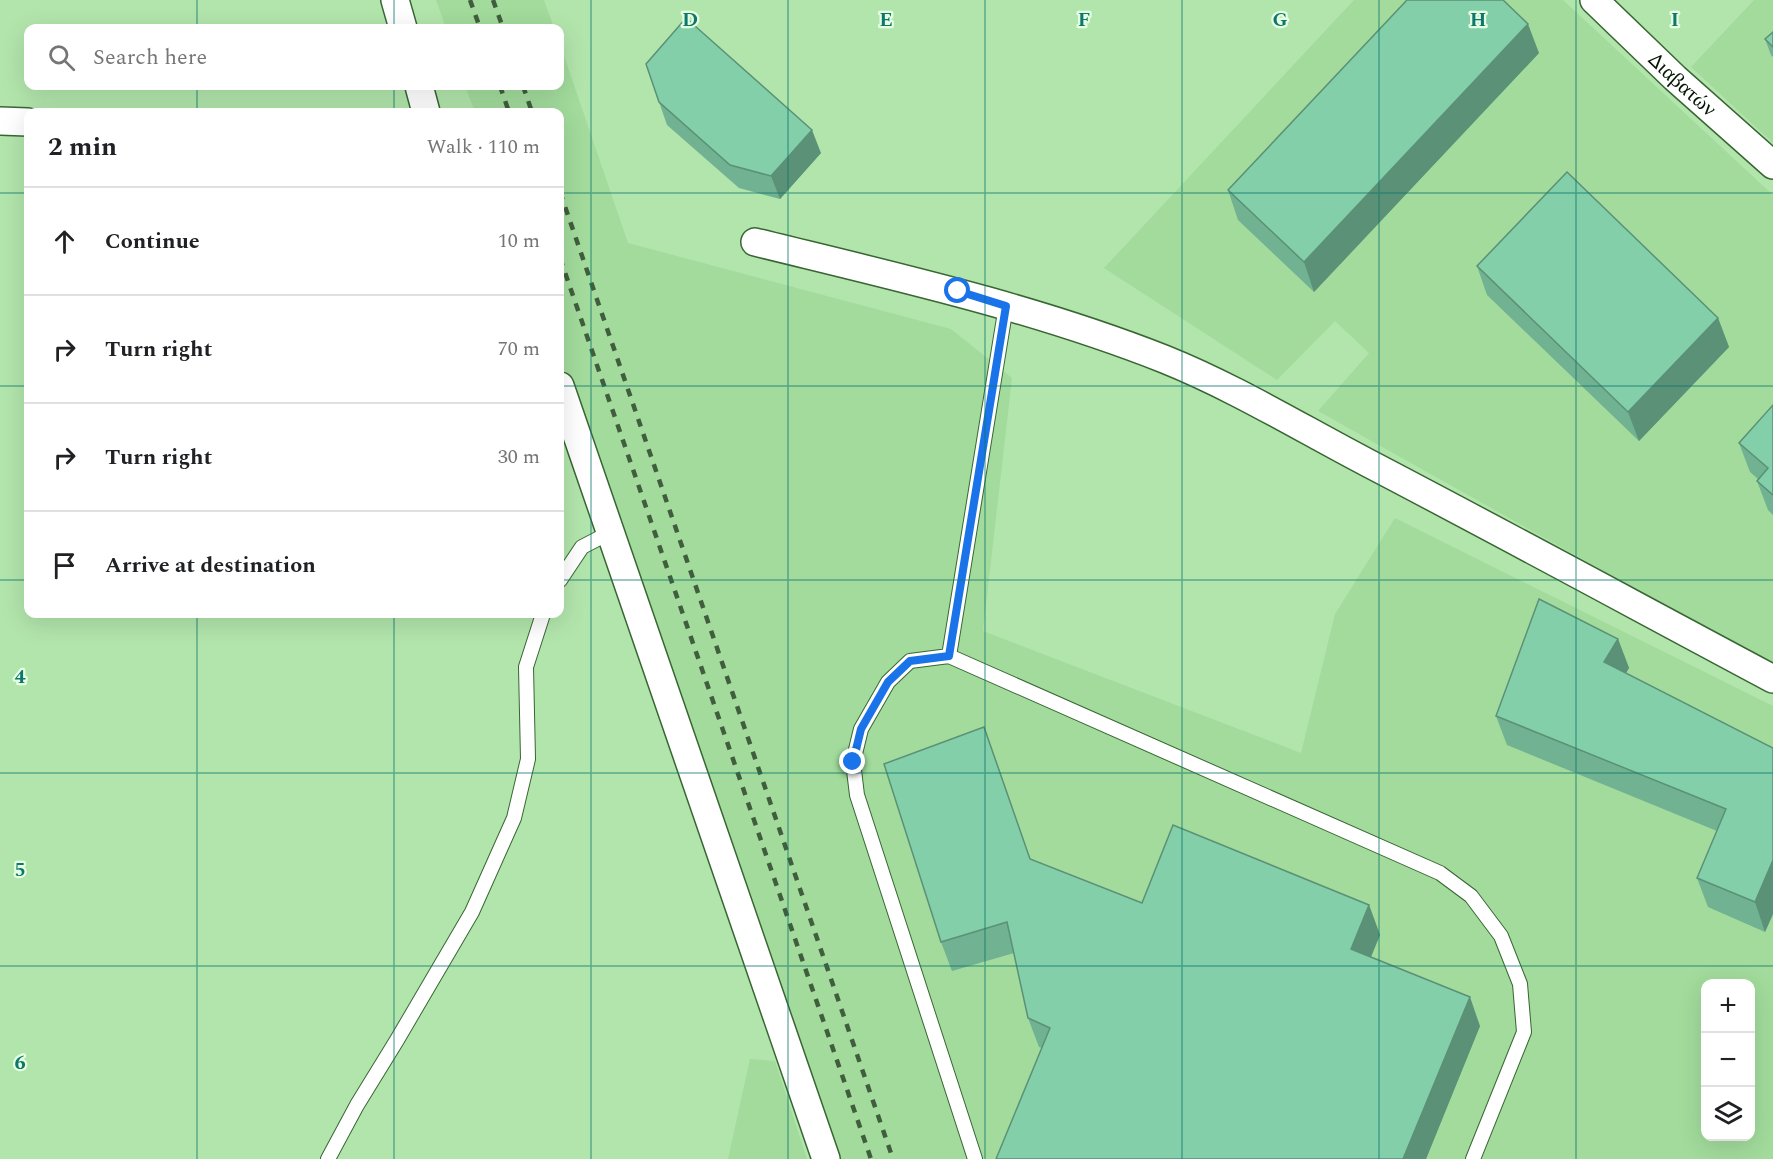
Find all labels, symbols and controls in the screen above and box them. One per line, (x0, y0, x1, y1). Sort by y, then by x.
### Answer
text: D (682, 5, 698, 35)
text: E (879, 5, 893, 35)
text: F (1078, 5, 1090, 35)
text: G (1272, 5, 1288, 35)
text: H (1470, 5, 1486, 35)
text: I (1671, 5, 1679, 35)
search box (24, 24, 564, 90)
icon: search (45, 41, 78, 74)
text: Search here (93, 41, 207, 74)
street label: Διαβατών (1640, 45, 1723, 125)
text: 2 min (48, 127, 117, 167)
text: Walk · 110 m (427, 132, 540, 162)
icon: ahead (48, 225, 81, 258)
text: Continue (105, 225, 200, 258)
text: 10 m (498, 226, 540, 256)
route start (944, 277, 970, 303)
icon: right (48, 333, 81, 366)
text: Turn right (105, 333, 212, 366)
text: 70 m (498, 334, 540, 364)
icon: right (48, 441, 81, 474)
text: Turn right (105, 441, 212, 474)
text: 30 m (498, 442, 540, 472)
icon: arrive (48, 549, 81, 582)
text: Arrive at destination (105, 549, 316, 582)
text: 4 (14, 662, 26, 692)
route end (839, 748, 865, 774)
text: 5 (14, 855, 26, 885)
map controls (1701, 979, 1755, 1141)
button: + (1701, 979, 1755, 1033)
button: − (1701, 1033, 1755, 1087)
text: 6 (14, 1048, 26, 1078)
button: layers (1701, 1087, 1755, 1141)

